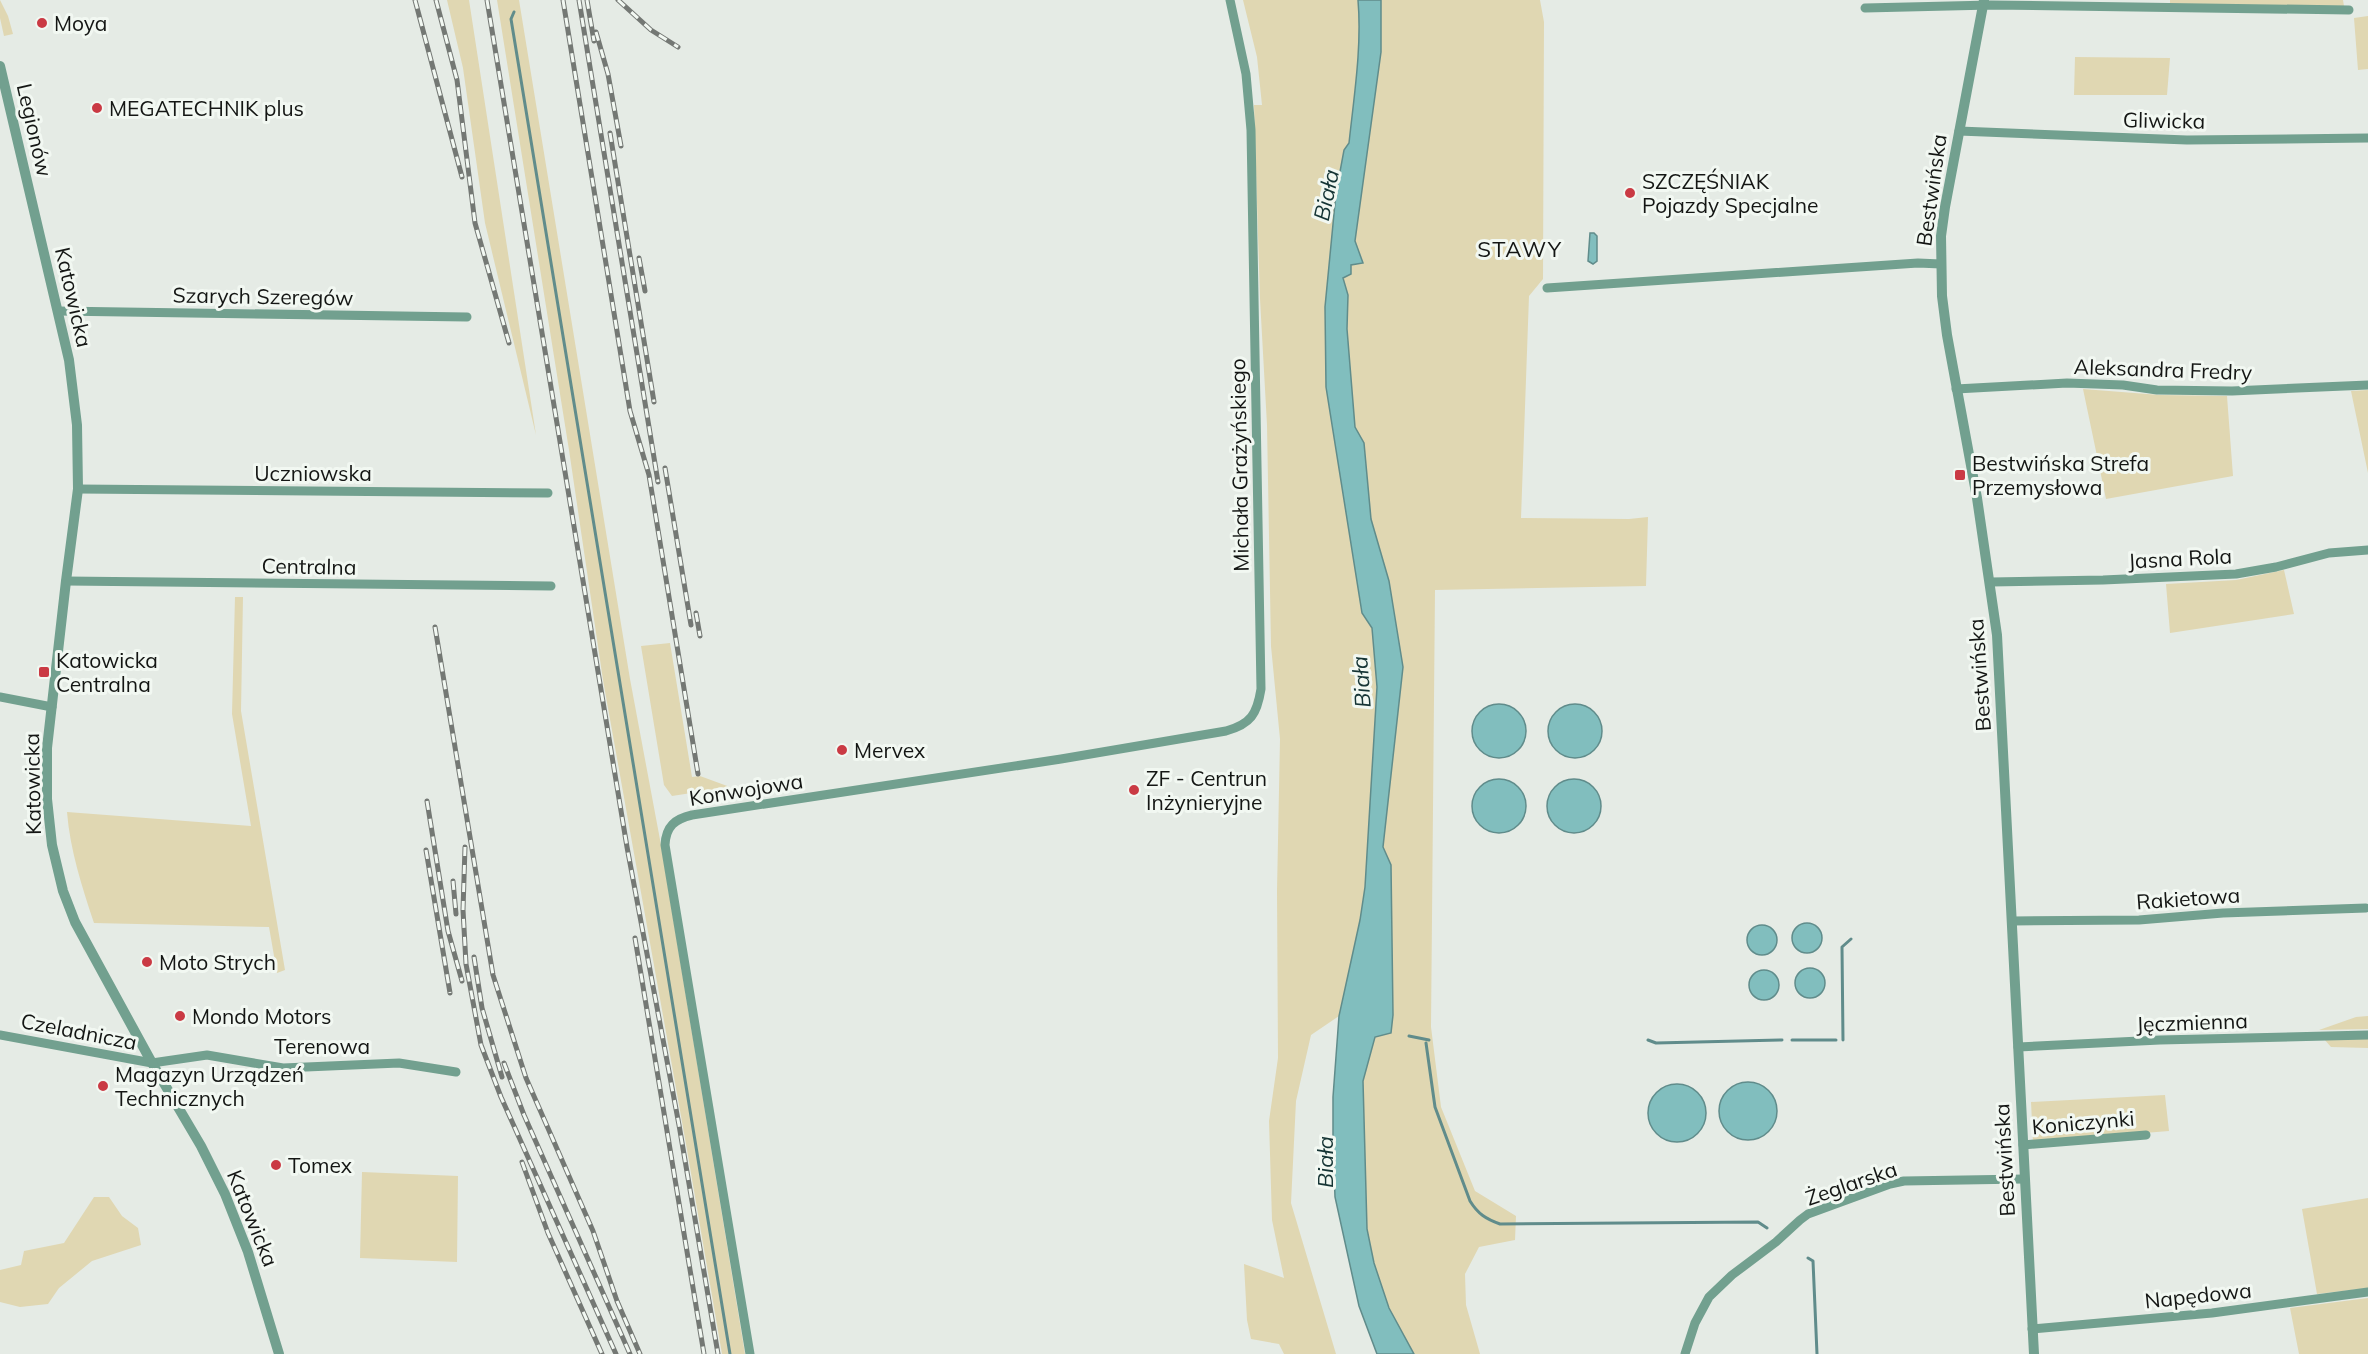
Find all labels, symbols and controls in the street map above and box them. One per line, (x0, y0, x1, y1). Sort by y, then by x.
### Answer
place label: Moya (54, 10, 107, 36)
marker: Moya (35, 16, 49, 30)
street label: Legionów (12, 81, 58, 179)
place label: MEGATECHNIK plus (109, 95, 304, 121)
marker: MEGATECHNIK plus (90, 101, 104, 115)
street label: Gliwicka (2123, 106, 2205, 134)
street label: Bestwińska (1910, 132, 1952, 248)
water label: Biała (1307, 167, 1345, 223)
place label: SZCZĘŚNIAK Pojazdy Specjalne (1642, 168, 1819, 218)
marker: SZCZĘŚNIAK Pojazdy Specjalne (1623, 186, 1637, 200)
district label: STAWY (1477, 235, 1563, 263)
street label: Katowicka (50, 244, 98, 350)
street label: Szarych Szeregów (172, 281, 354, 311)
street label: Aleksandra Fredry (2073, 353, 2253, 385)
street label: Michała Grażyńskiego (1224, 358, 1254, 572)
place label: Bestwińska Strefa Przemysłowa (1972, 450, 2149, 500)
street label: Uczniowska (254, 460, 372, 486)
marker: Bestwińska Strefa Przemysłowa (1953, 468, 1967, 482)
street label: Jasna Rola (2127, 542, 2233, 574)
street label: Centralna (261, 552, 357, 580)
street label: Bestwińska (1962, 618, 1996, 732)
place label: Katowicka Centralna (56, 647, 158, 697)
water label: Biała (1345, 655, 1377, 709)
marker: Katowicka Centralna (37, 665, 51, 679)
street label: Katowicka (18, 733, 46, 835)
place label: Mervex (854, 737, 925, 763)
marker: Mervex (835, 743, 849, 757)
place label: ZF - Centrun Inżynieryjne (1146, 765, 1267, 815)
street label: Konwojowa (687, 767, 805, 811)
marker: ZF - Centrun Inżynieryjne (1127, 783, 1141, 797)
street label: Rakietowa (2135, 881, 2241, 915)
place label: Moto Strych (159, 949, 276, 975)
marker: Moto Strych (140, 955, 154, 969)
place label: Mondo Motors (192, 1003, 331, 1029)
street label: Czeladnicza (19, 1007, 139, 1055)
street label: Jęczmienna (2136, 1007, 2248, 1037)
marker: Mondo Motors (173, 1009, 187, 1023)
street label: Terenowa (274, 1033, 370, 1059)
place label: Magazyn Urządzeń Technicznych (115, 1061, 304, 1111)
marker: Magazyn Urządzeń Technicznych (96, 1079, 110, 1093)
street label: Bestwińska (1988, 1103, 2020, 1217)
street label: Koniczynki (2031, 1105, 2135, 1139)
water label: Biała (1311, 1136, 1339, 1188)
place label: Tomex (288, 1152, 352, 1178)
street label: Żeglarska (1802, 1155, 1900, 1211)
marker: Tomex (269, 1158, 283, 1172)
street label: Katowicka (222, 1166, 284, 1270)
street label: Napędowa (2143, 1276, 2253, 1314)

